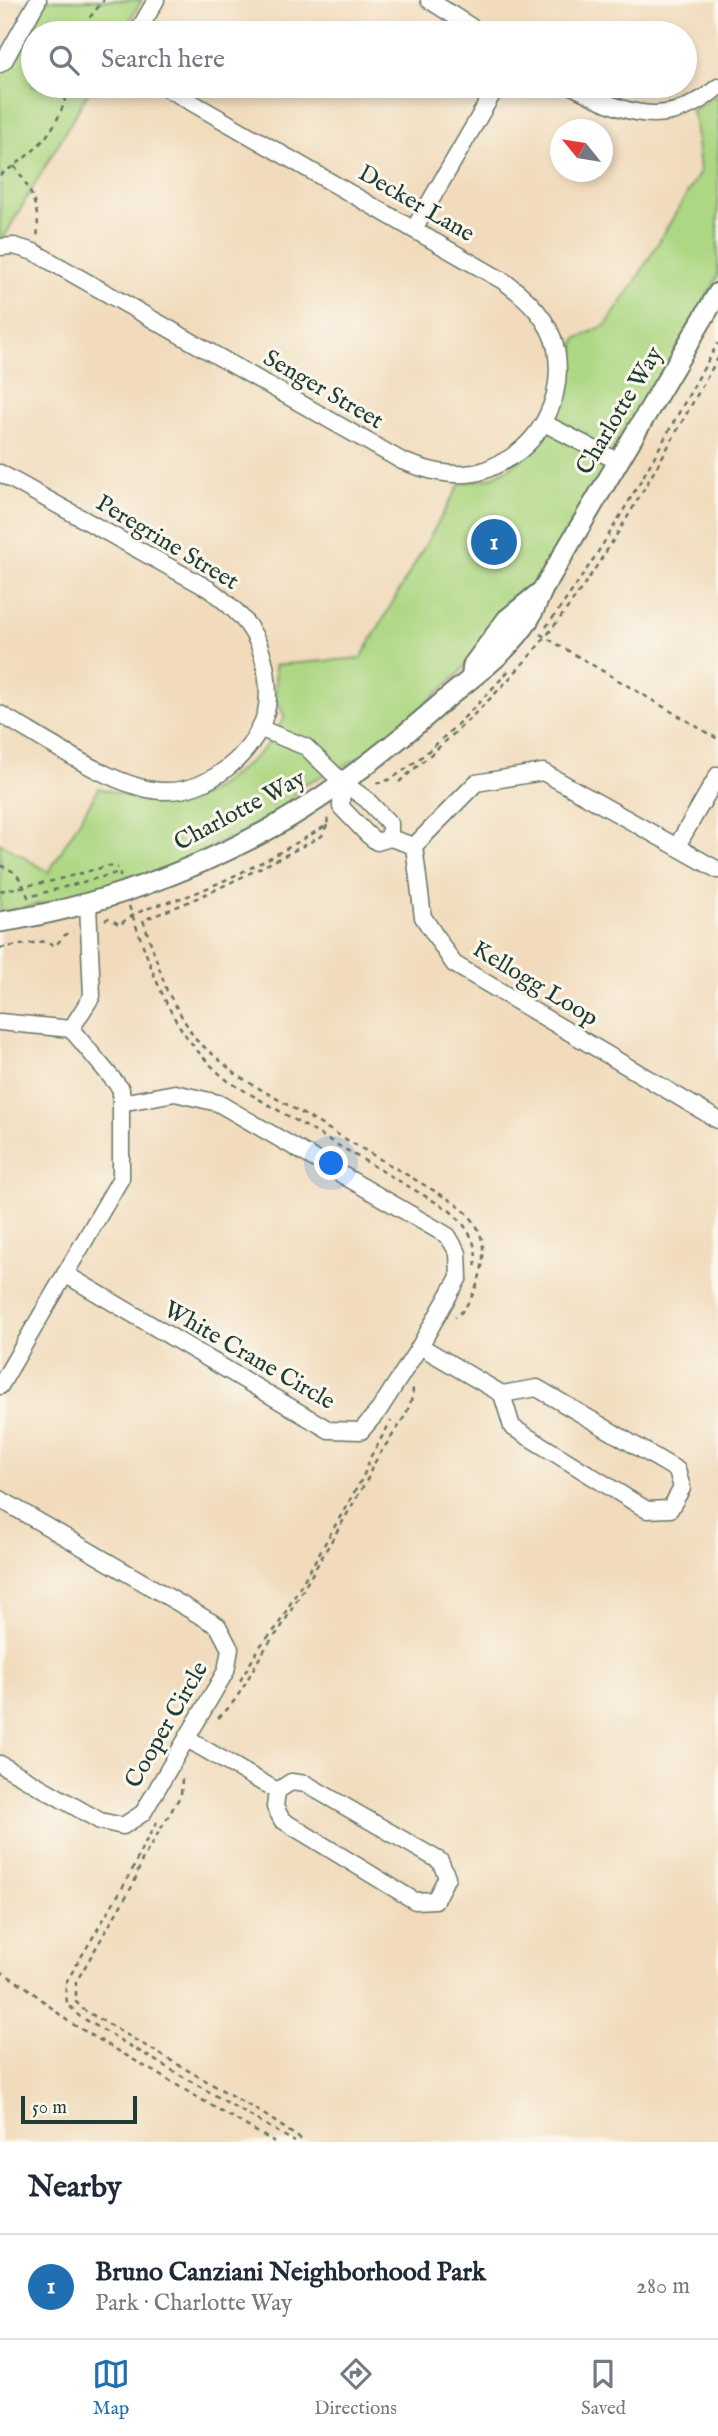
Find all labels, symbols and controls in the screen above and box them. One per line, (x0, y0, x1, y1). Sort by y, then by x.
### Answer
search box (21, 21, 697, 98)
icon: search (45, 41, 83, 79)
text: Search here (101, 43, 225, 76)
north arrow (550, 119, 613, 182)
street label: Decker Lane (352, 158, 480, 250)
street label: Charlotte Way (569, 341, 671, 481)
street label: Senger Street (257, 343, 389, 437)
street label: Peregrine Street (90, 488, 244, 598)
pin: 1 (471, 516, 517, 568)
street label: Charlotte Way (169, 763, 311, 859)
street label: Kellogg Loop (466, 934, 604, 1034)
your location (314, 1146, 348, 1180)
street label: White Crane Circle (158, 1294, 340, 1418)
street label: Cooper Circle (118, 1656, 216, 1794)
scale bar (21, 2093, 136, 2125)
text: 50 m (32, 2096, 67, 2120)
text: Nearby (28, 2169, 121, 2207)
text: Bruno Canziani Neighborhood Park (95, 2256, 486, 2289)
text: 1 (47, 2272, 55, 2301)
text: 280 m (636, 2272, 690, 2301)
text: Park · Charlotte Way (95, 2289, 292, 2318)
tab: Map (92, 2355, 130, 2421)
tab: Directions (314, 2355, 397, 2421)
tab: Saved (581, 2355, 626, 2421)

